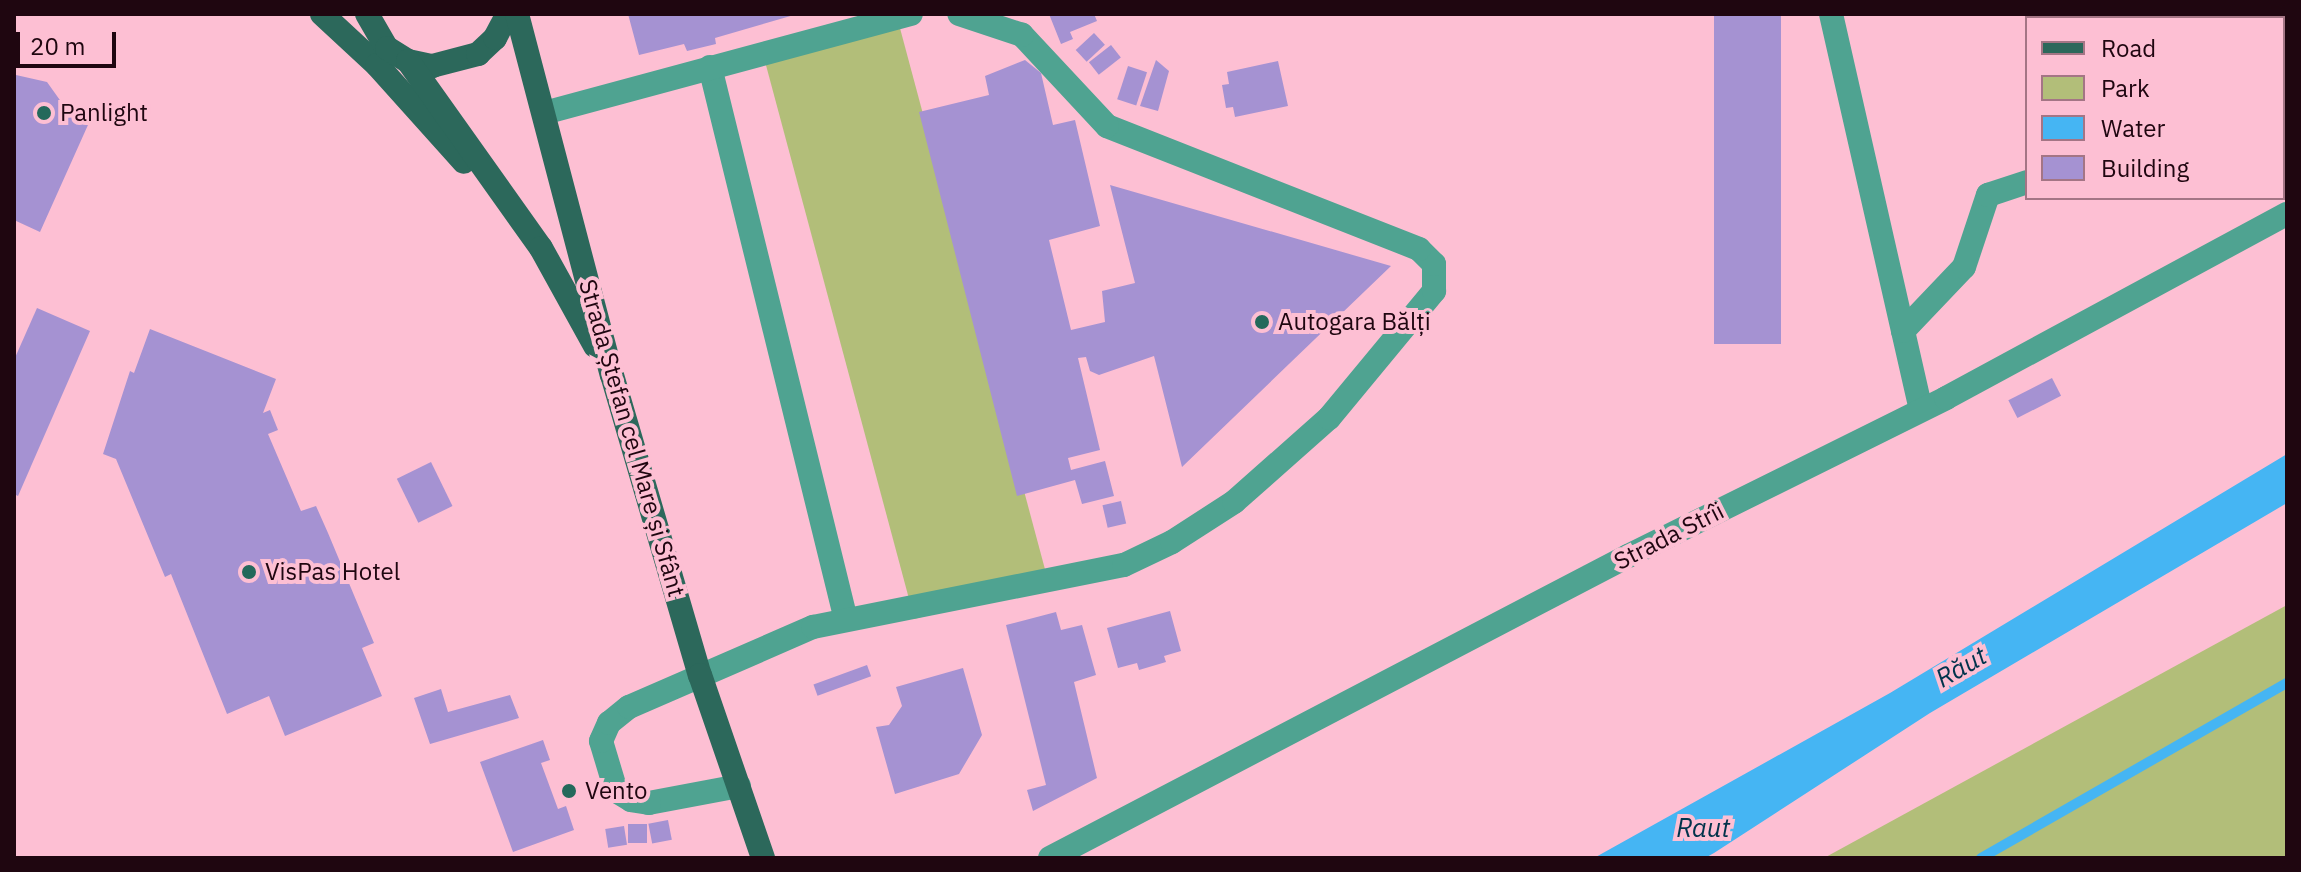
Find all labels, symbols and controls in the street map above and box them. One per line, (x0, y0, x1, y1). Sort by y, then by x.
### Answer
scale bar (20, 16, 120, 66)
legend (2025, 16, 2285, 200)
text: 20 m (30, 30, 85, 62)
text: Road (2101, 32, 2156, 64)
text: Park (2101, 72, 2150, 104)
place label: Panlight (60, 99, 148, 127)
marker: Panlight (35, 104, 53, 122)
text: Water (2101, 112, 2165, 144)
text: Building (2101, 152, 2189, 184)
street label: Strada Ștefan cel Mare și Sfânt (573, 276, 691, 600)
place label: Autogara Bălți (1278, 308, 1431, 336)
marker: Autogara Bălți (1253, 313, 1271, 331)
street label: Strada Strîi (1609, 496, 1729, 576)
place label: VisPas Hotel (265, 558, 400, 586)
marker: VisPas Hotel (240, 563, 258, 581)
water label: Răut (1930, 640, 1992, 694)
place label: Vento (585, 777, 647, 805)
marker: Vento (560, 782, 578, 800)
water label: Raut (1676, 812, 1730, 844)

